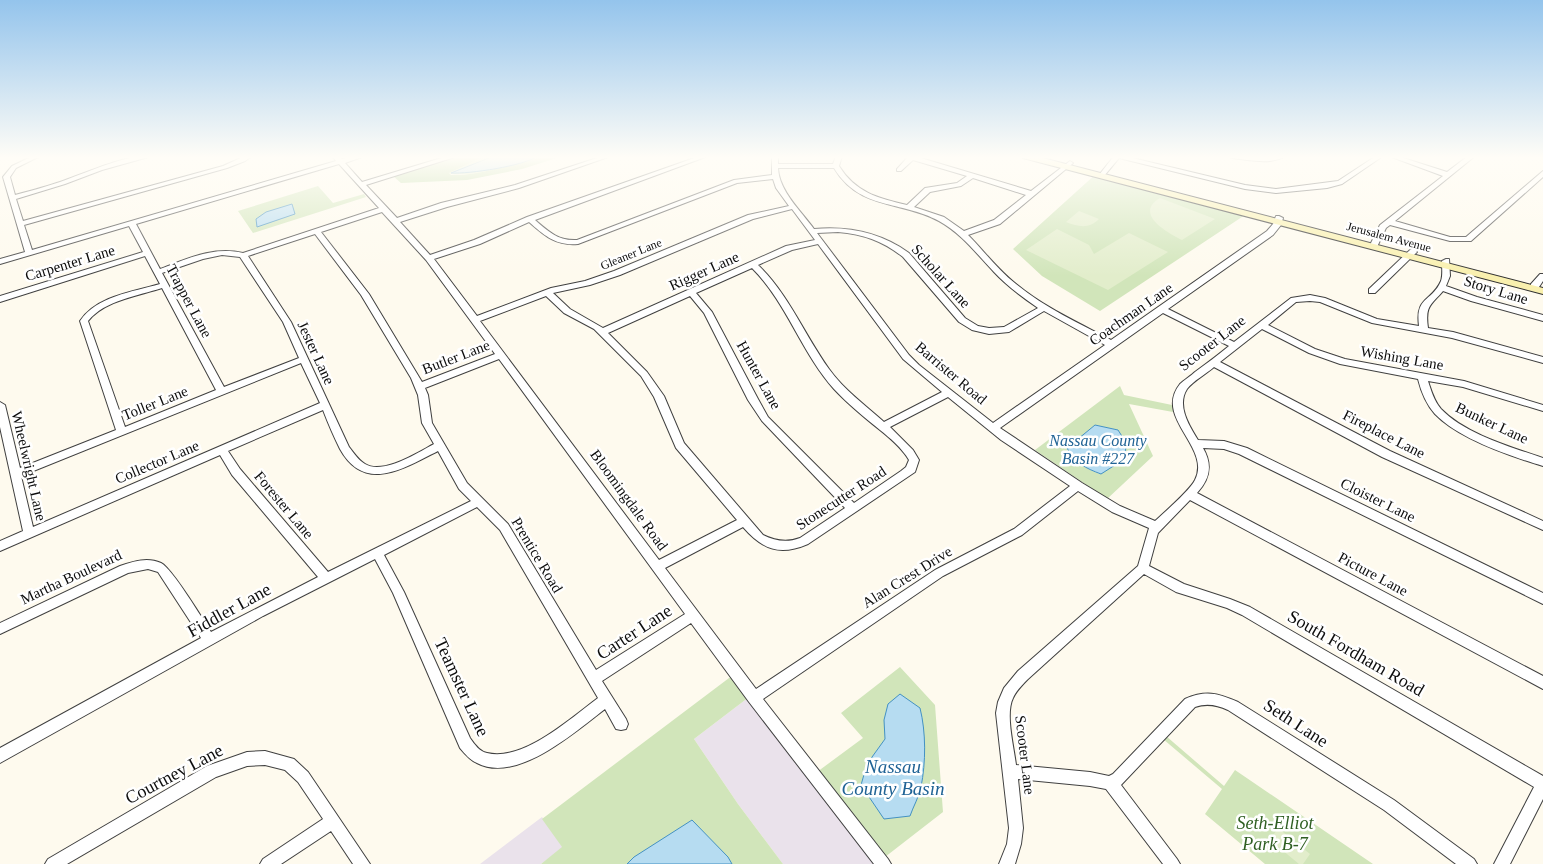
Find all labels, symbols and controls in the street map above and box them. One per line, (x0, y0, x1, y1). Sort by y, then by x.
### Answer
street label: Jerusalem Avenue (1345, 219, 1433, 255)
street label: Gleaner Lane (598, 235, 664, 273)
street label: Scholar Lane (908, 241, 974, 311)
street label: Carpenter Lane (23, 242, 117, 284)
street label: Rigger Lane (667, 248, 742, 293)
street label: Trapper Lane (163, 262, 215, 341)
street label: Story Lane (1462, 273, 1530, 307)
street label: Coachman Lane (1086, 279, 1176, 349)
street label: Scooter Lane (1176, 312, 1249, 374)
street label: Jester Lane (294, 319, 338, 387)
street label: Butler Lane (420, 337, 492, 377)
street label: Hunter Lane (734, 338, 784, 412)
street label: Barrister Road (912, 339, 990, 408)
street label: Wishing Lane (1359, 343, 1445, 373)
street label: Toller Lane (120, 382, 190, 423)
street label: Bunker Lane (1453, 399, 1531, 447)
street label: Fireplace Lane (1340, 407, 1428, 462)
street label: Wheelwright Lane (9, 410, 49, 523)
water label: Nassau County Basin #227 (1048, 432, 1148, 467)
street label: Collector Lane (113, 437, 202, 487)
street label: Bloomingdale Road (587, 447, 671, 554)
street label: Stonecutter Road (793, 463, 889, 533)
street label: Forester Lane (251, 468, 317, 542)
street label: Cloister Lane (1338, 475, 1418, 525)
street label: Prentice Road (508, 515, 566, 596)
street label: Alan Crest Drive (859, 543, 955, 611)
street label: Martha Boulevard (18, 546, 124, 607)
street label: Picture Lane (1336, 549, 1411, 599)
street label: Fiddler Lane (184, 579, 274, 641)
street label: Carter Lane (593, 600, 675, 664)
street label: South Fordham Road (1284, 606, 1428, 700)
street label: Teamster Lane (430, 635, 494, 739)
street label: Seth Lane (1260, 695, 1332, 751)
street label: Scooter Lane (1012, 715, 1038, 796)
street label: Courtney Lane (122, 740, 226, 808)
water label: Nassau County Basin (842, 756, 944, 799)
park label: Seth-Elliot Park B-7 (1237, 813, 1314, 854)

